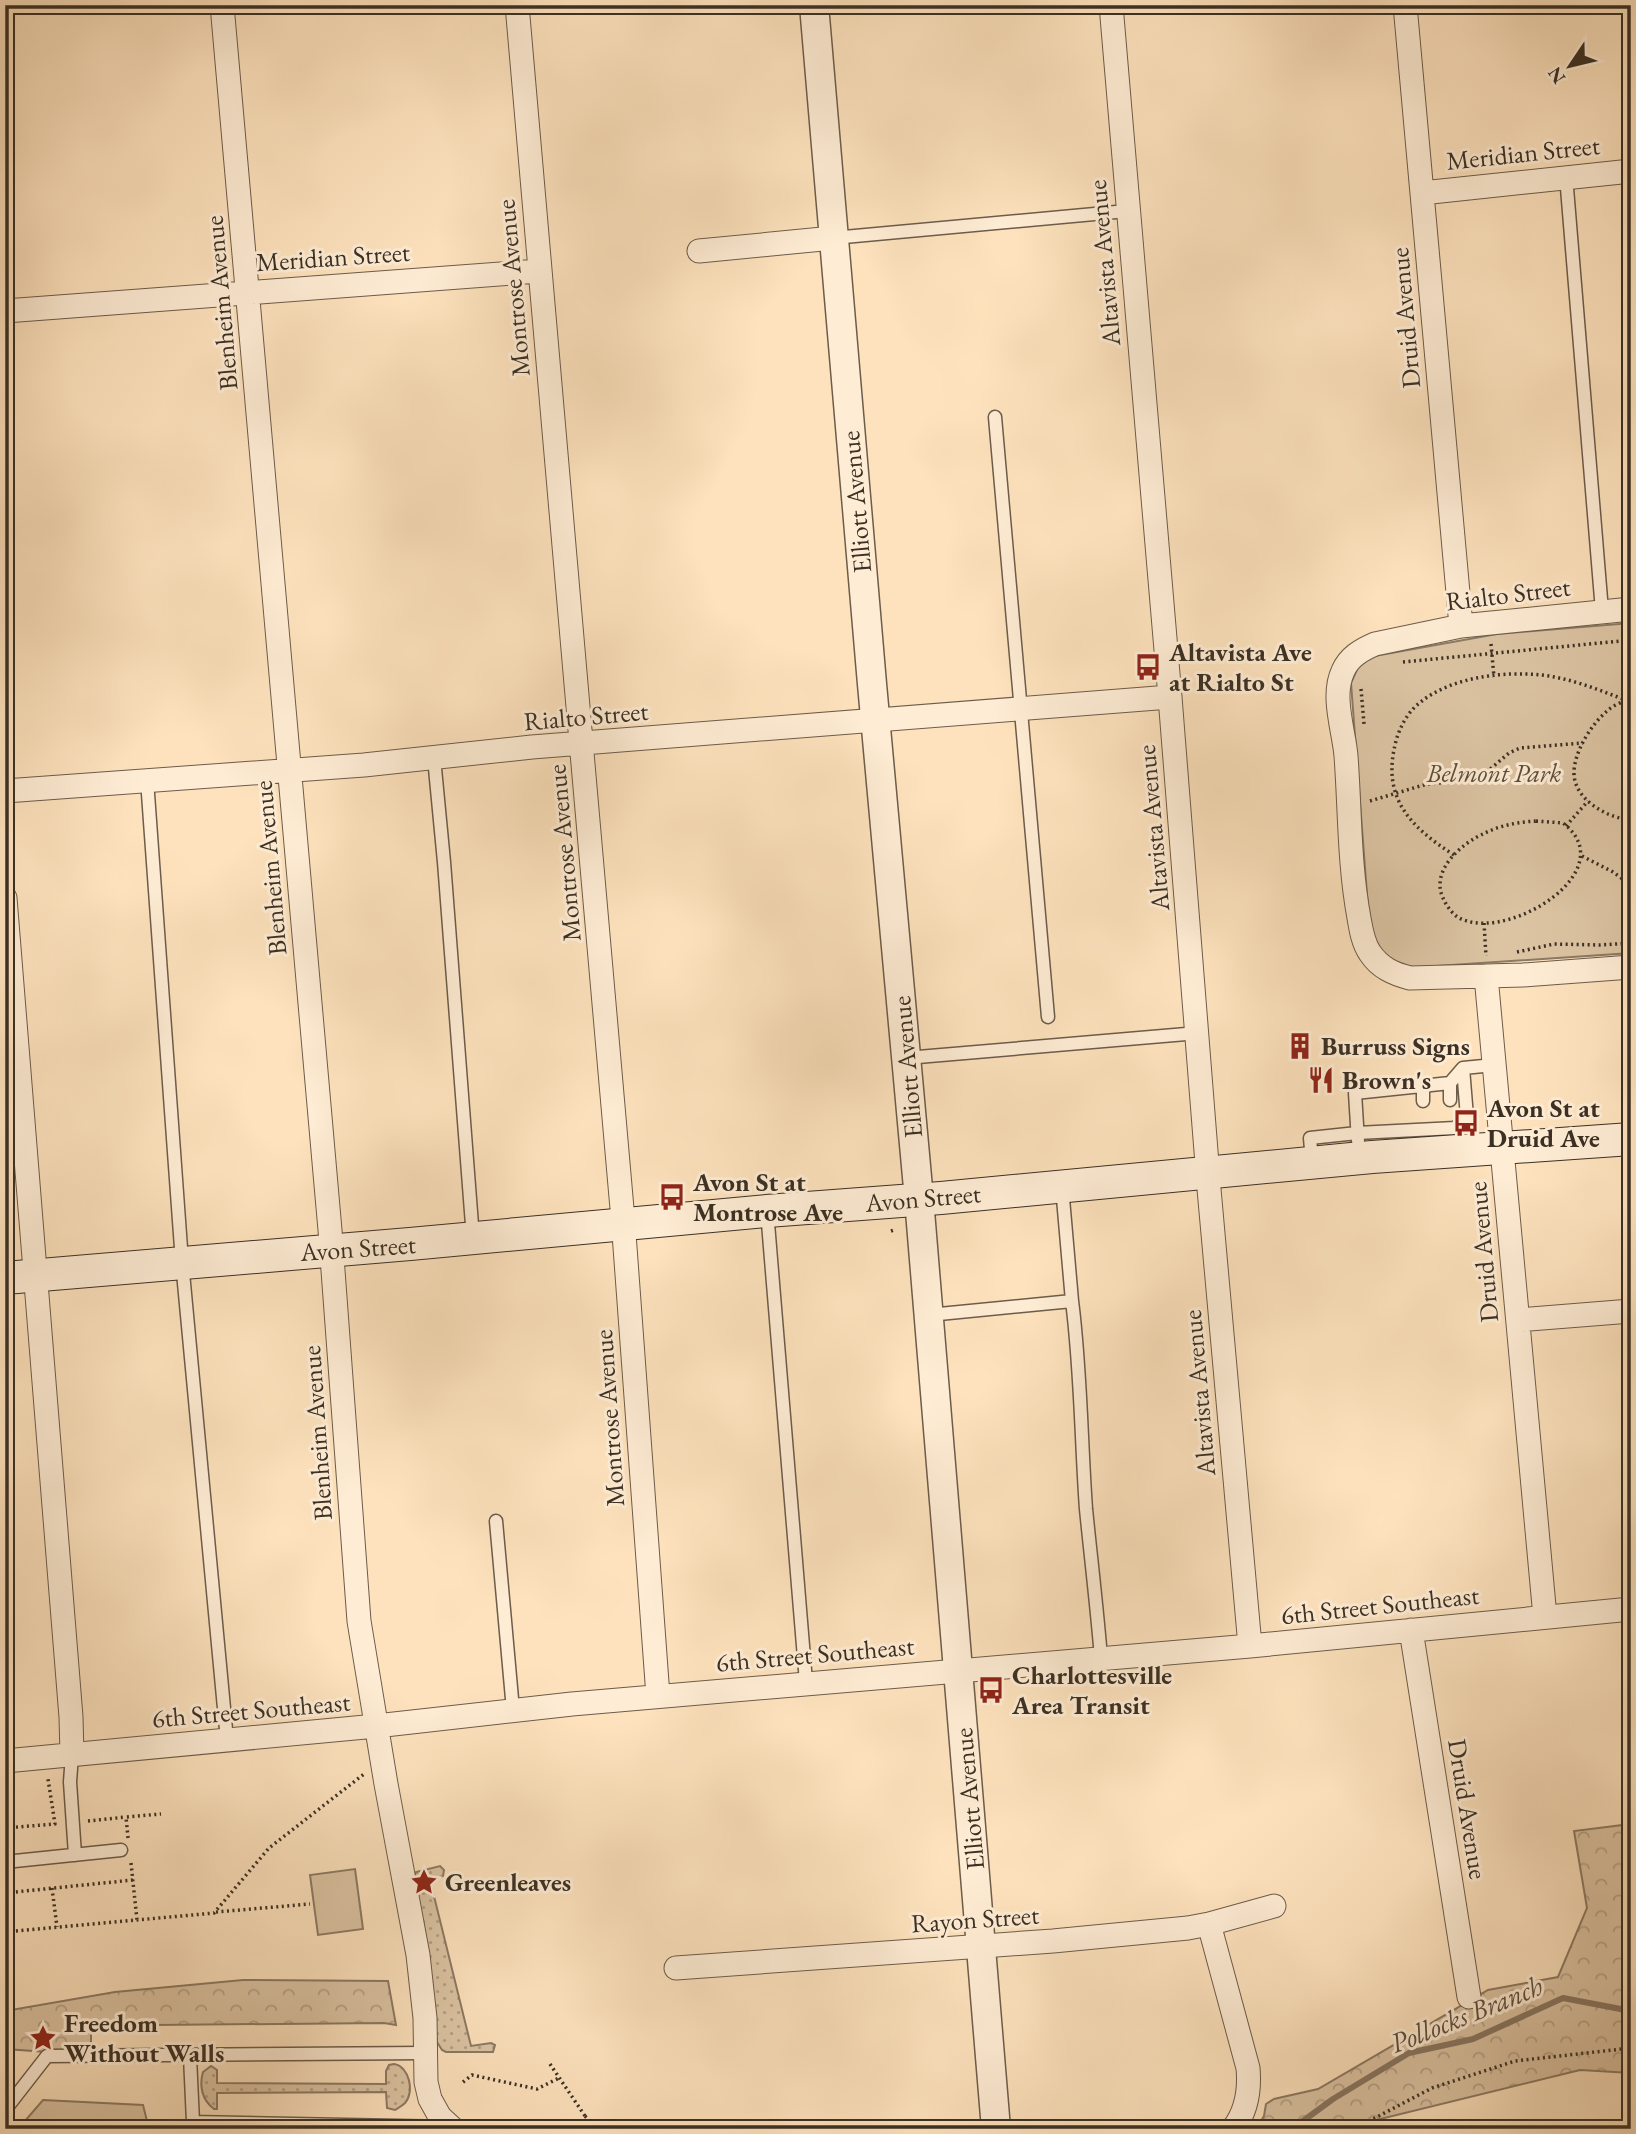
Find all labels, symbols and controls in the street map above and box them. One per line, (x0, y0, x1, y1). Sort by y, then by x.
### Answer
north arrow (1534, 32, 1604, 102)
text: N (1541, 61, 1571, 89)
street label: Meridian Street (1445, 128, 1601, 178)
street label: Altavista Avenue (1080, 178, 1128, 349)
street label: Montrose Avenue (488, 198, 538, 378)
street label: Blenheim Avenue (196, 214, 246, 392)
street label: Meridian Street (255, 235, 411, 279)
street label: Druid Avenue (1382, 246, 1428, 390)
street label: Elliott Avenue (833, 430, 879, 574)
street label: Rialto Street (1444, 570, 1572, 618)
place label: Altavista Ave at Rialto St (1168, 635, 1312, 699)
bus stop icon: Altavista Ave at Rialto St (1133, 652, 1163, 682)
street label: Rialto Street (522, 694, 650, 738)
street label: Altavista Avenue (1129, 743, 1177, 914)
park label: Belmont Park (1426, 756, 1562, 790)
street label: Montrose Avenue (539, 763, 589, 943)
street label: Blenheim Avenue (245, 779, 295, 957)
street label: Elliott Avenue (884, 995, 930, 1139)
place label: Burruss Signs (1321, 1029, 1470, 1063)
building icon: Burruss Signs (1285, 1031, 1315, 1061)
place label: Brown's (1342, 1063, 1431, 1097)
restaurant icon: Brown's (1306, 1065, 1336, 1095)
place label: Avon St at Druid Ave (1486, 1091, 1600, 1155)
bus stop icon: Avon St at Druid Ave (1451, 1108, 1481, 1138)
place label: Avon St at Montrose Ave (692, 1165, 843, 1229)
street label: Avon Street (863, 1176, 982, 1220)
street label: Druid Avenue (1460, 1180, 1506, 1324)
bus stop icon: Avon St at Montrose Ave (657, 1182, 687, 1212)
street label: Avon Street (298, 1227, 417, 1269)
street label: Altavista Avenue (1175, 1308, 1223, 1479)
street label: Montrose Avenue (586, 1328, 632, 1508)
street label: Blenheim Avenue (294, 1344, 340, 1522)
street label: 6th Street Southeast (1279, 1578, 1481, 1632)
street label: 6th Street Southeast (714, 1628, 916, 1680)
place label: Charlottesville Area Transit (1011, 1658, 1172, 1722)
bus stop icon: Charlottesville Area Transit (976, 1675, 1006, 1705)
street label: 6th Street Southeast (150, 1684, 352, 1736)
street label: Elliott Avenue (946, 1727, 992, 1871)
street label: Druid Avenue (1440, 1737, 1496, 1881)
place label: Greenleaves (445, 1865, 571, 1899)
place icon: Greenleaves (409, 1867, 439, 1897)
street label: Rayon Street (910, 1898, 1040, 1940)
water label: Pollocks Branch (1384, 1967, 1548, 2061)
place label: Freedom Without Walls (64, 2006, 224, 2070)
place icon: Freedom Without Walls (28, 2023, 58, 2053)

